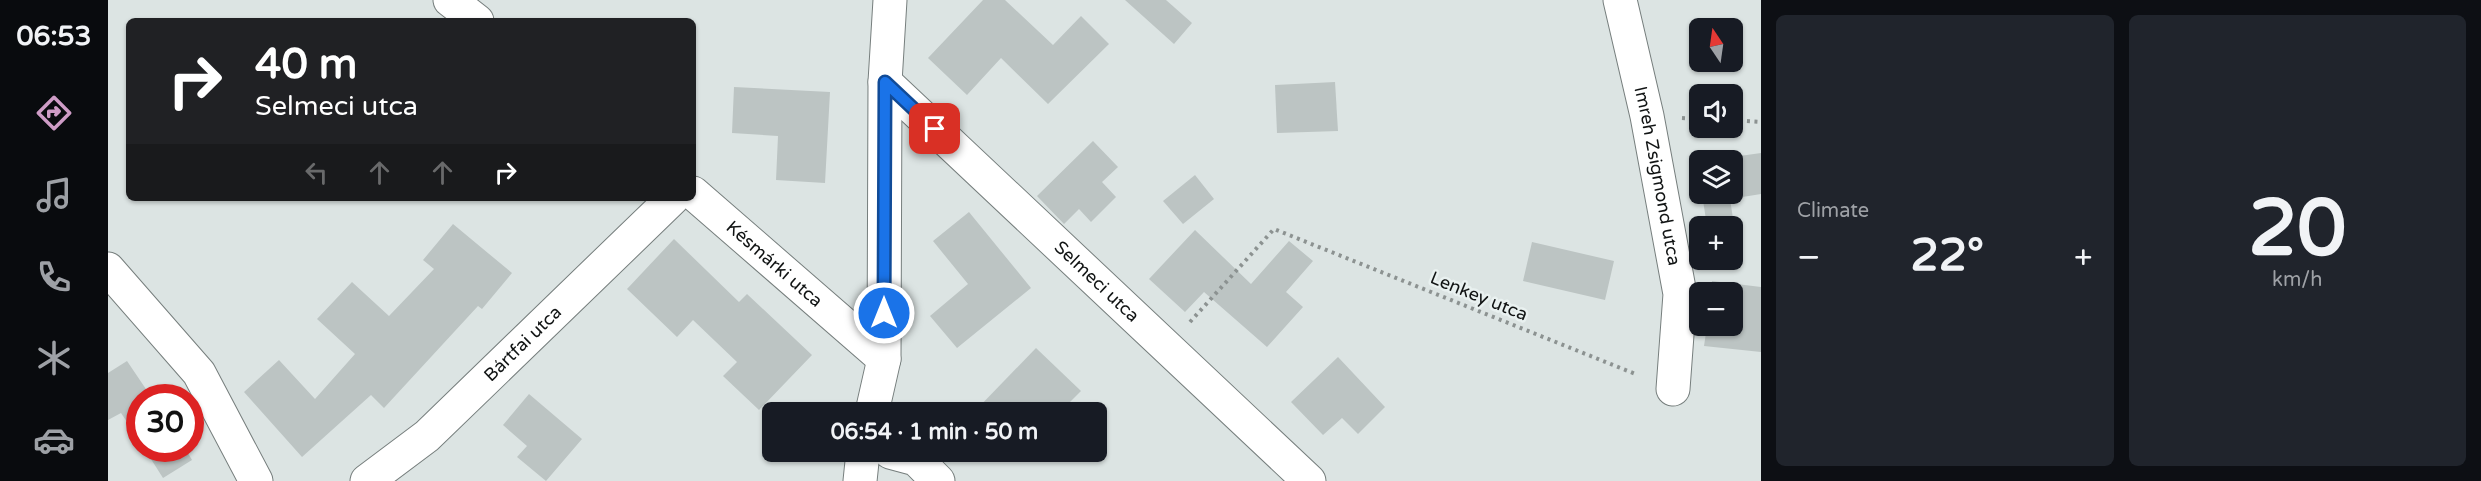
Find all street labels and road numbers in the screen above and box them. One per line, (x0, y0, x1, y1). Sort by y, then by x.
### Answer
street label: Imreh Zsigmond utca (1629, 84, 1685, 267)
street label: Késmárki utca (722, 216, 827, 312)
street label: Selmeci utca (1050, 236, 1144, 327)
street label: Lenkey utca (1427, 266, 1531, 326)
street label: Bártfai utca (479, 301, 566, 386)

